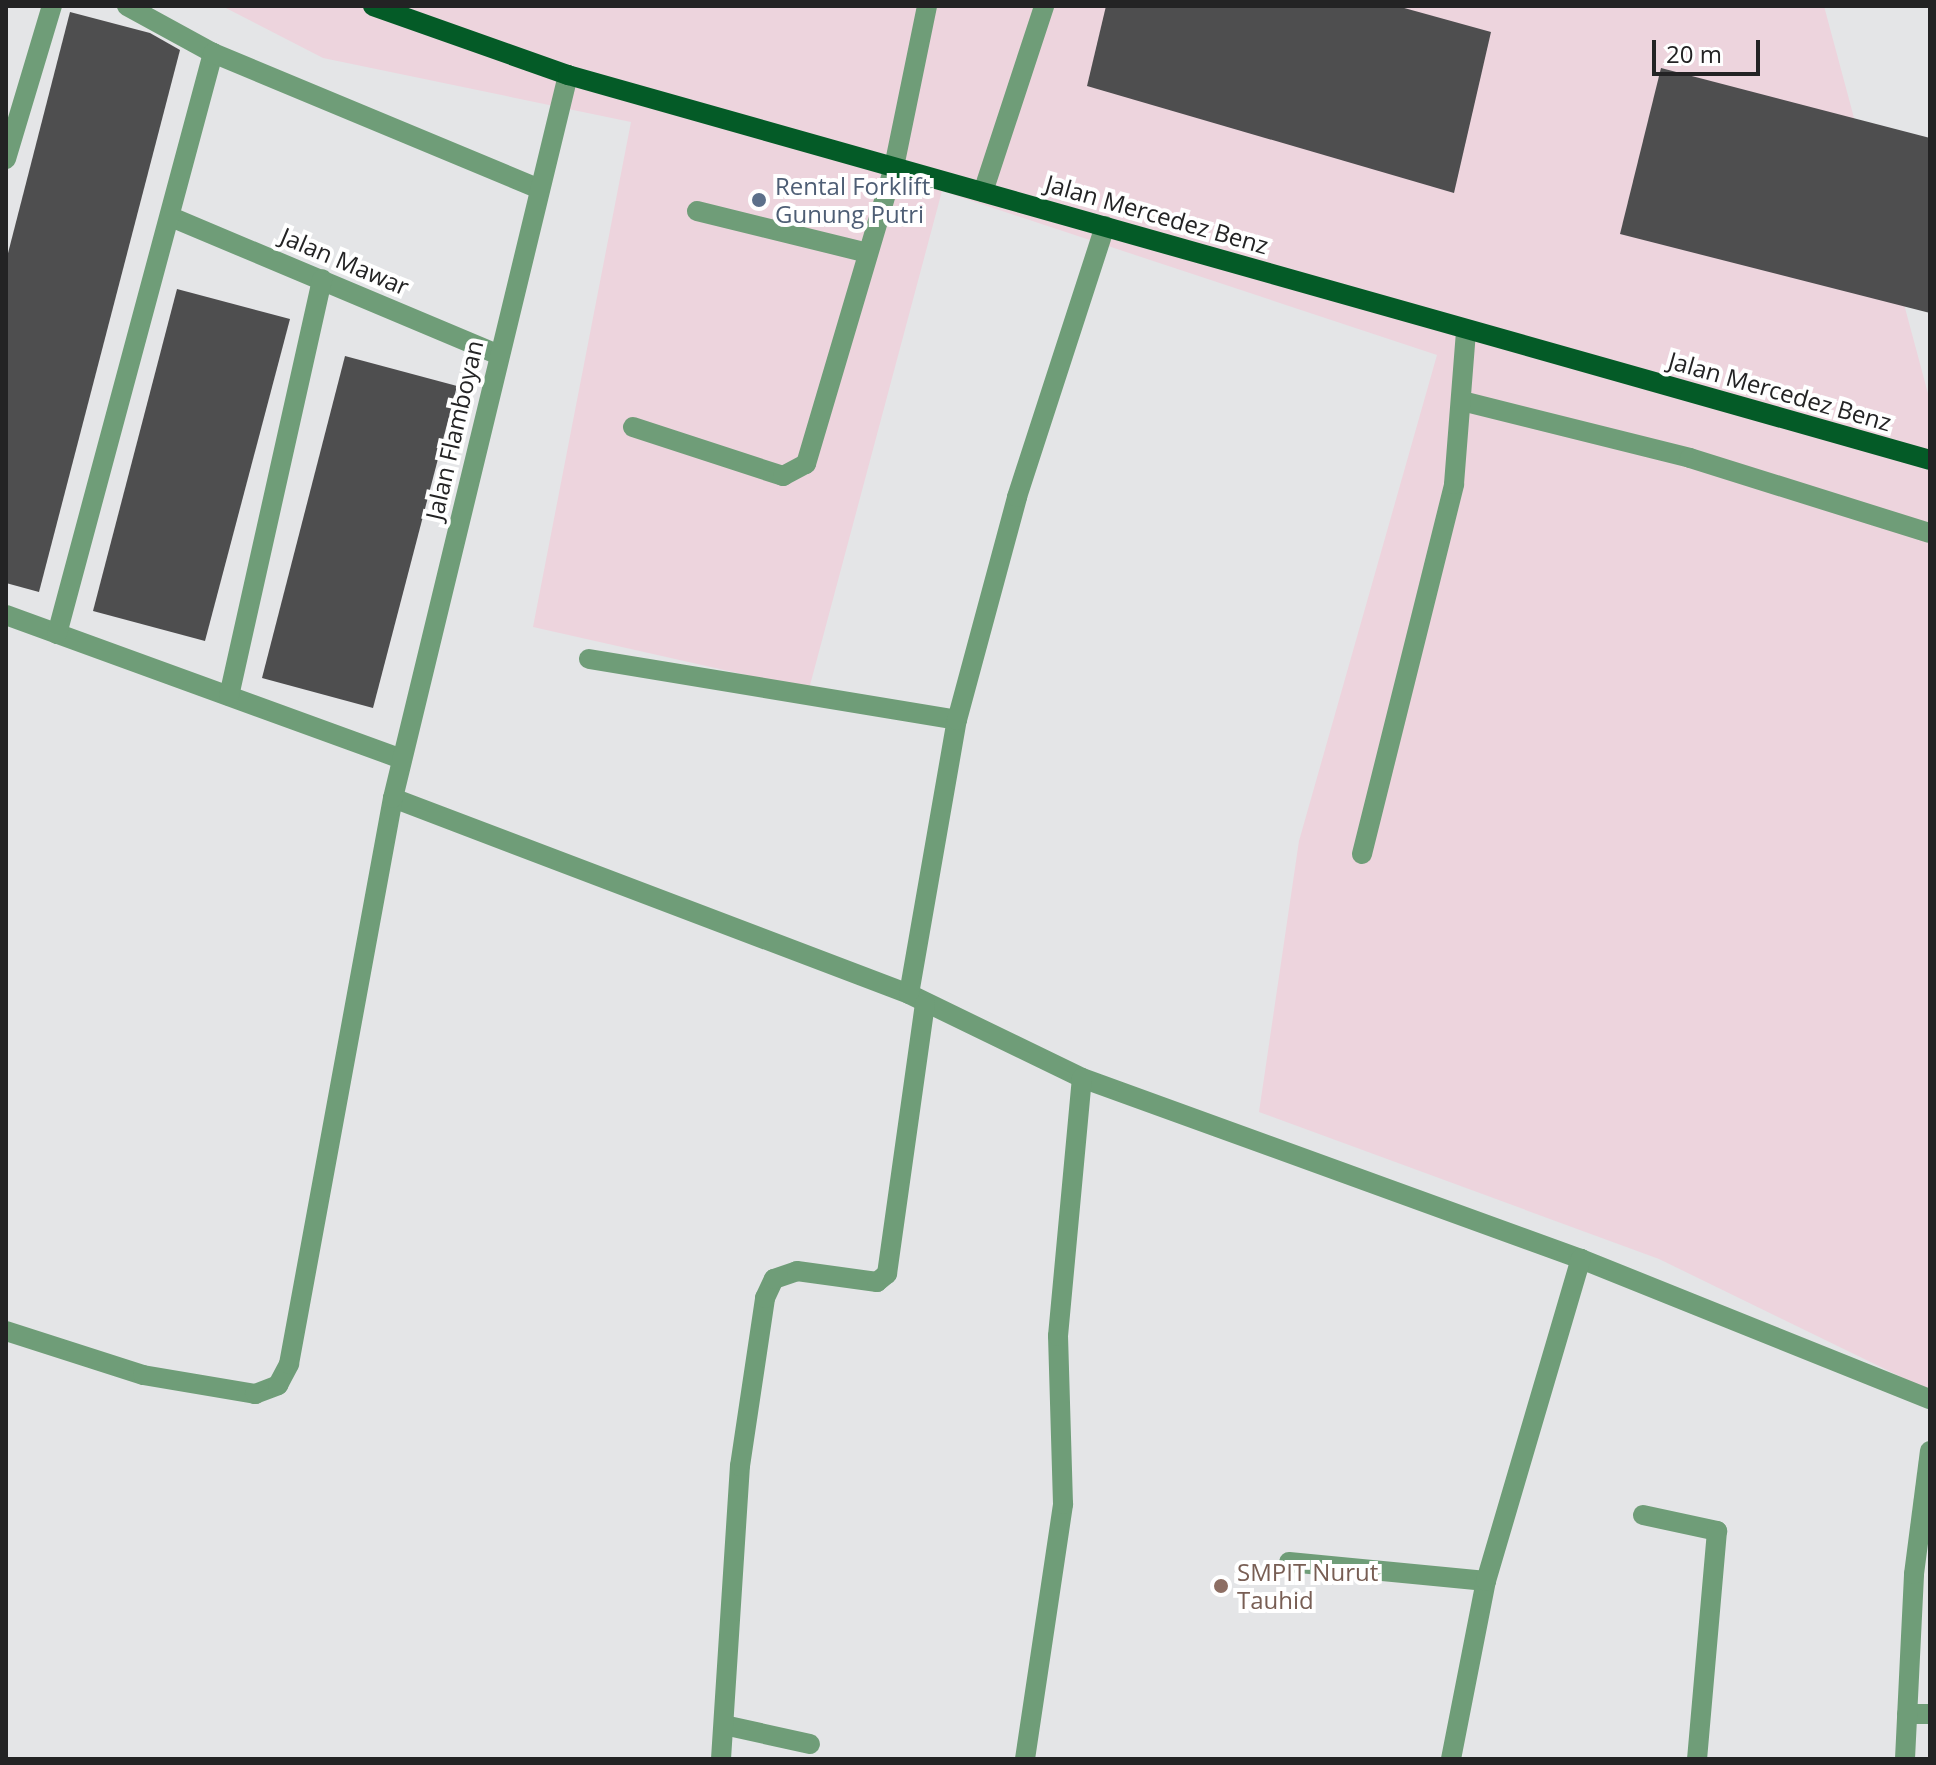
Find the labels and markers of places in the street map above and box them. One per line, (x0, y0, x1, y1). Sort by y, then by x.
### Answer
place label: Rental Forklift Gunung Putri (775, 172, 930, 228)
marker: Rental Forklift Gunung Putri (750, 191, 768, 209)
place label: SMPIT Nurut Tauhid (1237, 1558, 1378, 1614)
marker: SMPIT Nurut Tauhid (1212, 1577, 1230, 1595)

